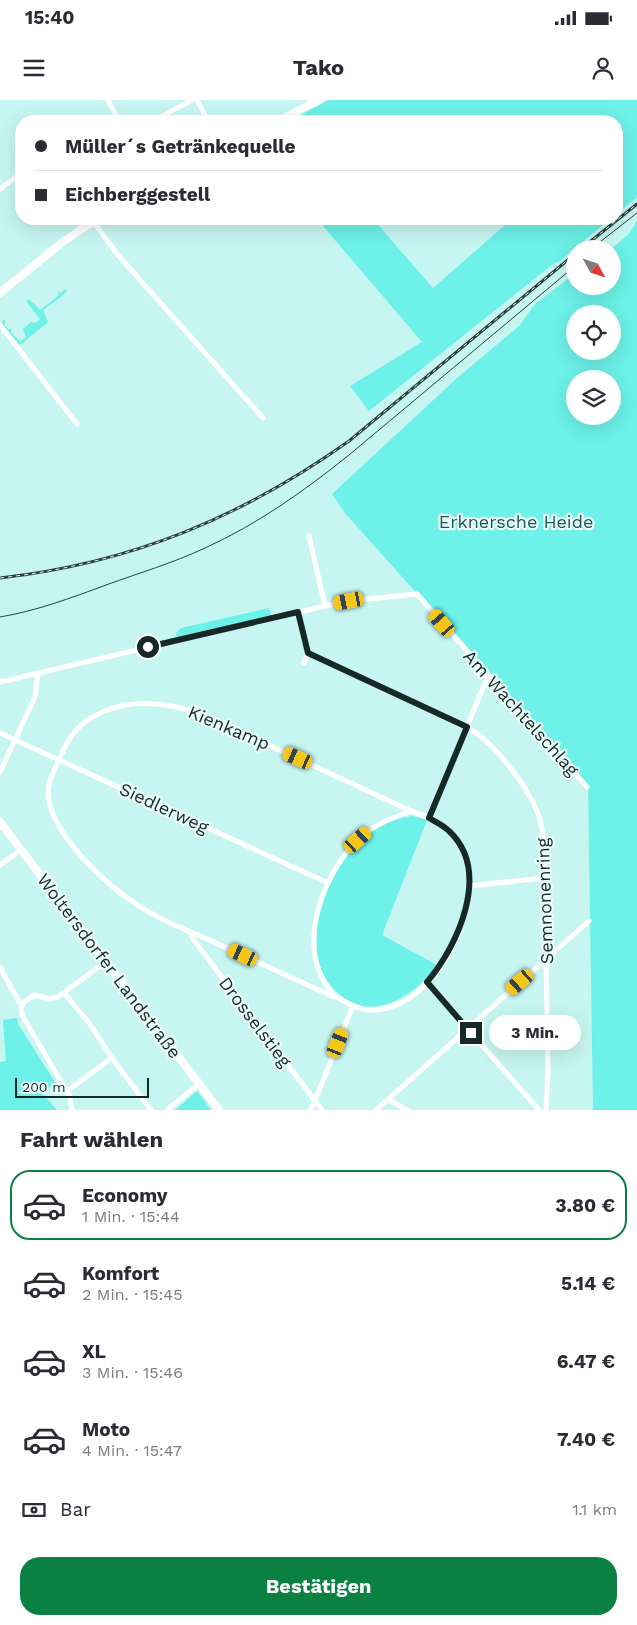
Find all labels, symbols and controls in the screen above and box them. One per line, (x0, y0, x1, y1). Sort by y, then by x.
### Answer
text: 15:40 (25, 6, 75, 29)
icon: menu (20, 54, 48, 82)
icon: person (589, 54, 617, 82)
text: Tako (293, 55, 344, 80)
text: Müller´s Getränkequelle (65, 135, 296, 158)
text: Eichberggestell (65, 183, 210, 206)
north arrow (566, 240, 621, 295)
map controls (566, 240, 621, 425)
button: locate (566, 305, 621, 360)
button: layers (566, 370, 621, 425)
park label: Erknersche Heide (439, 511, 593, 532)
car (332, 591, 365, 611)
car (426, 607, 457, 639)
route start (137, 636, 159, 658)
street label: Am Wachtelschlag (459, 645, 584, 780)
street label: Kienkamp (185, 701, 273, 754)
car (281, 745, 314, 771)
street label: Siedlerweg (116, 778, 212, 837)
car (341, 824, 374, 856)
street label: Semnonenring (532, 837, 557, 965)
street label: Woltersdorfer Landstraße (33, 869, 186, 1062)
car (226, 942, 259, 968)
car (503, 966, 536, 998)
street label: Drosselstieg (215, 972, 296, 1071)
callout: 3 Min. (488, 1016, 581, 1050)
route end (460, 1022, 482, 1044)
text: 3 Min. (511, 1023, 559, 1042)
car (325, 1026, 350, 1060)
scale bar (15, 1075, 149, 1098)
text: 200 m (22, 1079, 66, 1095)
text: Fahrt wählen (20, 1127, 163, 1152)
icon: car (22, 1183, 67, 1228)
text: Economy (82, 1184, 167, 1207)
text: 3.80 € (555, 1194, 615, 1217)
text: 1 Min. · 15:44 (82, 1207, 180, 1226)
icon: car (22, 1261, 67, 1306)
text: Komfort (82, 1262, 159, 1285)
text: 5.14 € (561, 1272, 615, 1295)
text: 2 Min. · 15:45 (82, 1285, 182, 1304)
icon: car (22, 1339, 67, 1384)
text: XL (82, 1340, 106, 1363)
text: 6.47 € (557, 1350, 615, 1373)
text: 3 Min. · 15:46 (82, 1363, 183, 1382)
icon: car (22, 1417, 67, 1462)
text: Moto (82, 1418, 130, 1441)
text: 7.40 € (557, 1428, 615, 1451)
text: 4 Min. · 15:47 (82, 1441, 182, 1460)
icon: cash (20, 1496, 48, 1524)
text: Bar (60, 1498, 91, 1521)
text: 1.1 km (572, 1500, 617, 1519)
button: Bestätigen (20, 1557, 617, 1615)

